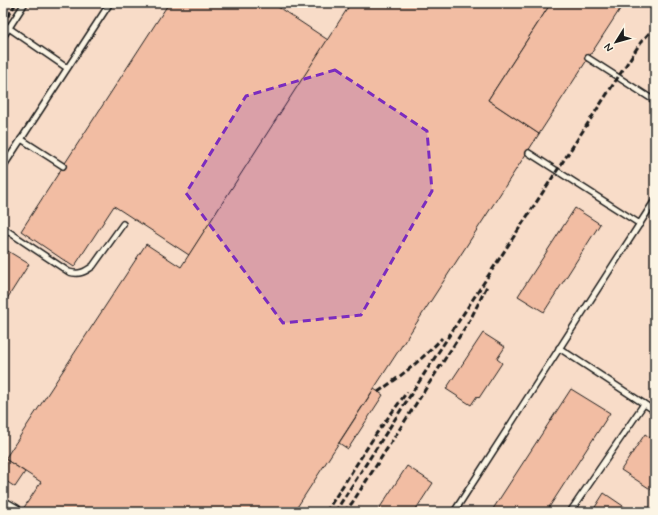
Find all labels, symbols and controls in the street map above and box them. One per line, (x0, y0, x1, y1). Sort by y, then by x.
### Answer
north arrow (596, 22, 636, 62)
text: N (601, 40, 617, 55)

